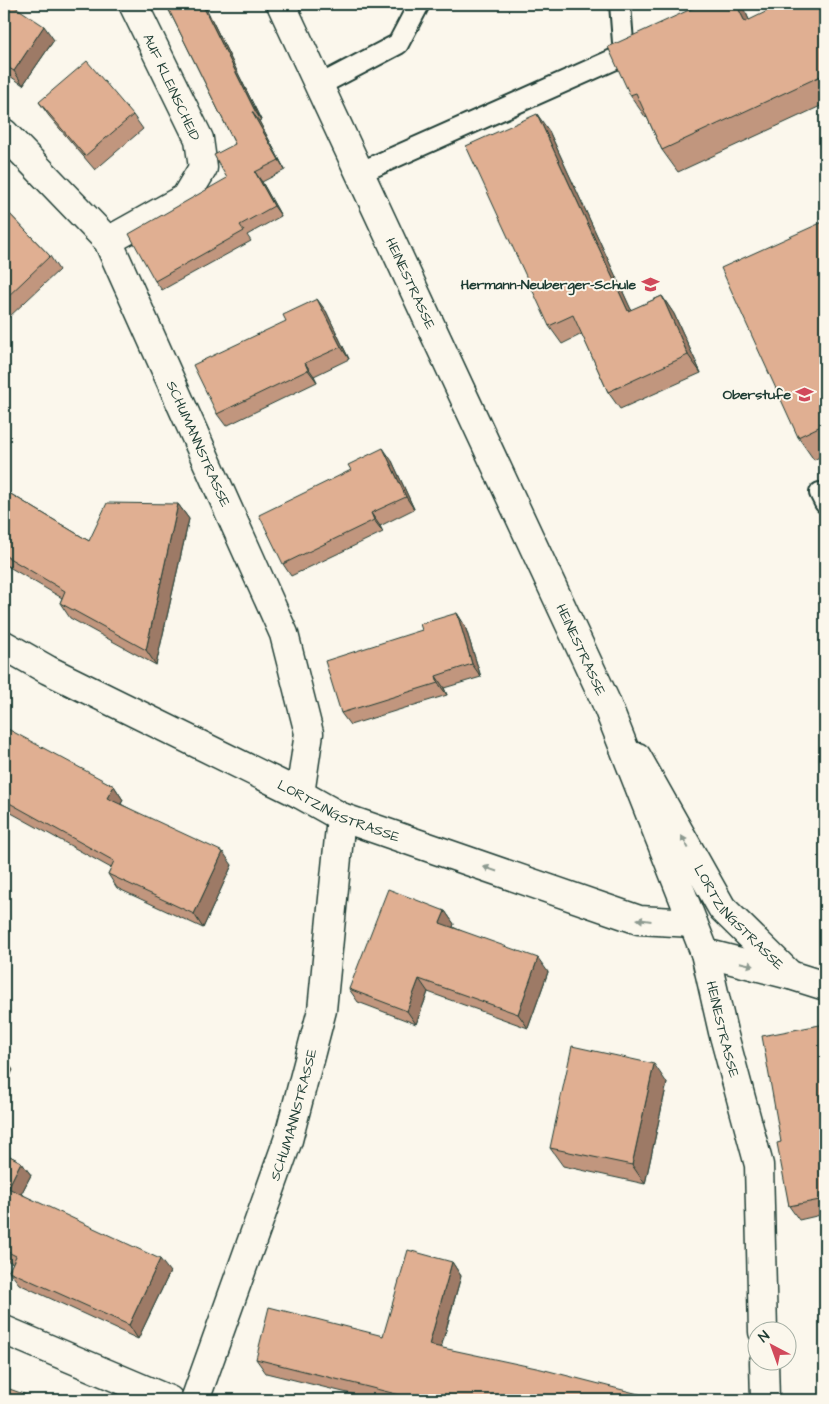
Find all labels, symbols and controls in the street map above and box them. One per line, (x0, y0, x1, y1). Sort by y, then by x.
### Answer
street label: AUF KLEINSCHEID (137, 30, 205, 144)
street label: HEINESTRASSE (380, 235, 440, 333)
school or university icon: Hermann-Neuberger-Schule (640, 274, 660, 294)
place label: Hermann-Neuberger-Schule (461, 275, 636, 296)
street label: SCHUMANNSTRASSE (161, 378, 235, 511)
school or university icon: Oberstufe (795, 384, 815, 404)
place label: Oberstufe (723, 385, 791, 405)
street label: HEINESTRASSE (551, 601, 611, 700)
street label: LORTZINGSTRASSE (274, 775, 403, 848)
one-way arrow (680, 835, 689, 848)
street label: LORTZINGSTRASSE (689, 861, 789, 975)
one-way arrow (483, 864, 498, 872)
one-way arrow (636, 916, 652, 924)
one-way arrow (740, 960, 755, 968)
street label: HEINESTRASSE (701, 979, 744, 1081)
street label: SCHUMANNSTRASSE (265, 1046, 323, 1184)
north arrow (746, 1322, 796, 1372)
text: N (754, 1326, 774, 1347)

